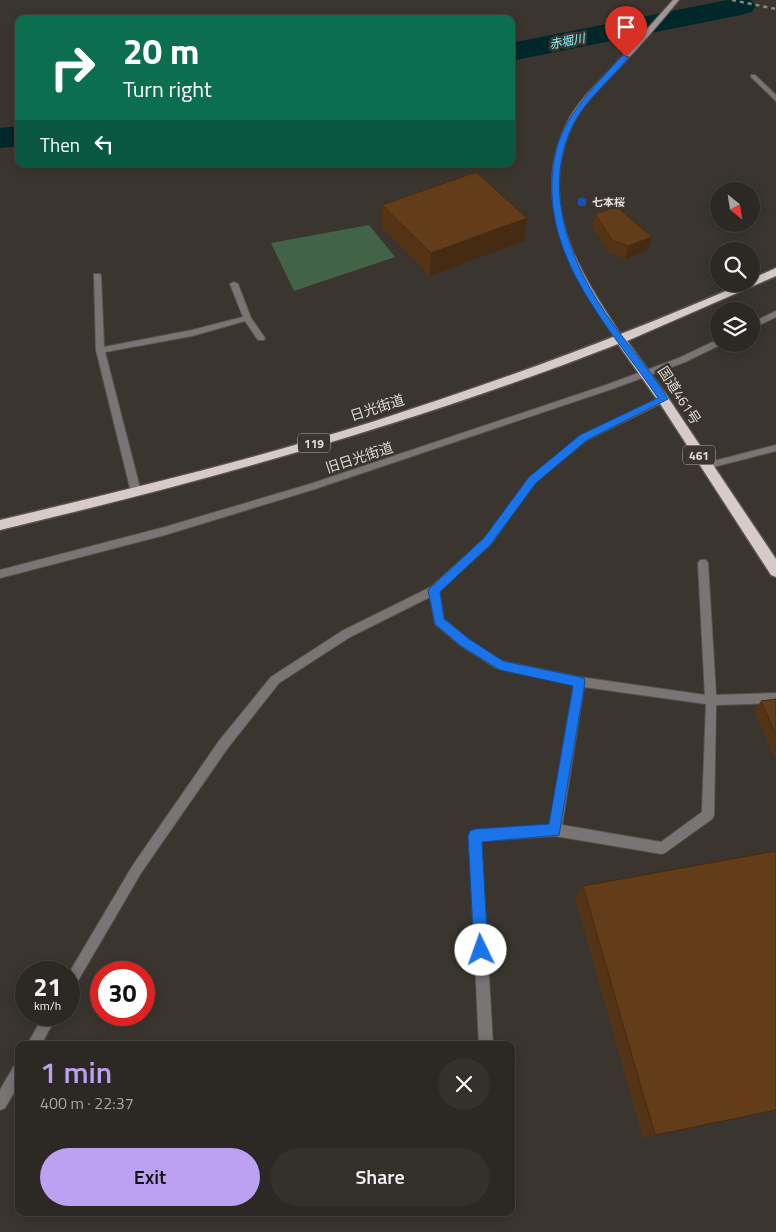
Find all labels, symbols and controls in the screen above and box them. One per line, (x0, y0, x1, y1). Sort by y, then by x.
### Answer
pin (605, 6, 647, 57)
icon: arrive (612, 13, 640, 41)
text: 20 m (123, 24, 199, 78)
water label: 赤堀川 (548, 28, 588, 54)
icon: right (40, 35, 105, 100)
text: Turn right (123, 72, 212, 106)
text: Then (40, 130, 80, 159)
icon: left (90, 130, 118, 158)
north arrow (710, 182, 760, 232)
map controls (710, 182, 760, 352)
place label: 七本桜 (592, 194, 625, 210)
marker: 七本桜 (576, 196, 588, 208)
button: search (710, 242, 760, 292)
button: layers (710, 302, 760, 352)
street label: 国道461号 (653, 362, 707, 428)
street label: 日光街道 (347, 388, 407, 426)
road number: 119 (298, 433, 330, 452)
street label: 旧日光街道 (322, 436, 396, 478)
road number: 461 (683, 446, 715, 464)
position arrow (454, 923, 506, 975)
speed limit sign: 30 (90, 961, 155, 1026)
text: 21 (33, 968, 62, 1006)
text: km/h (34, 996, 61, 1015)
text: 1 min (40, 1049, 112, 1095)
button: close (438, 1058, 490, 1110)
text: 400 m · 22:37 (40, 1091, 134, 1115)
button: Exit (40, 1148, 260, 1206)
button: Share (270, 1148, 490, 1206)

